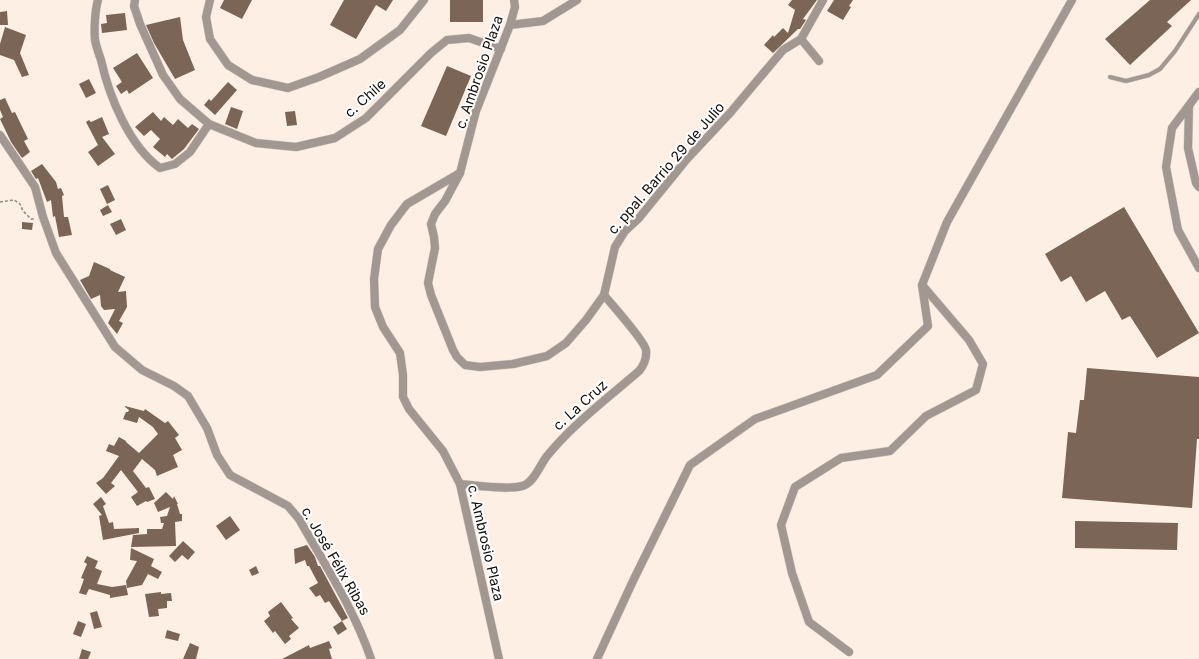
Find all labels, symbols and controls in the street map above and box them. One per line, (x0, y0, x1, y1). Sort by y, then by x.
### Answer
street label: c. Ambrosio Plaza (451, 13, 506, 131)
street label: c. Chile (341, 75, 389, 120)
street label: c. ppal. Barrio 29 de Julio (604, 98, 728, 237)
street label: c. La Cruz (549, 376, 610, 433)
street label: c. Ambrosio Plaza (465, 483, 508, 603)
street label: c. José Félix Ribas (298, 503, 374, 618)

